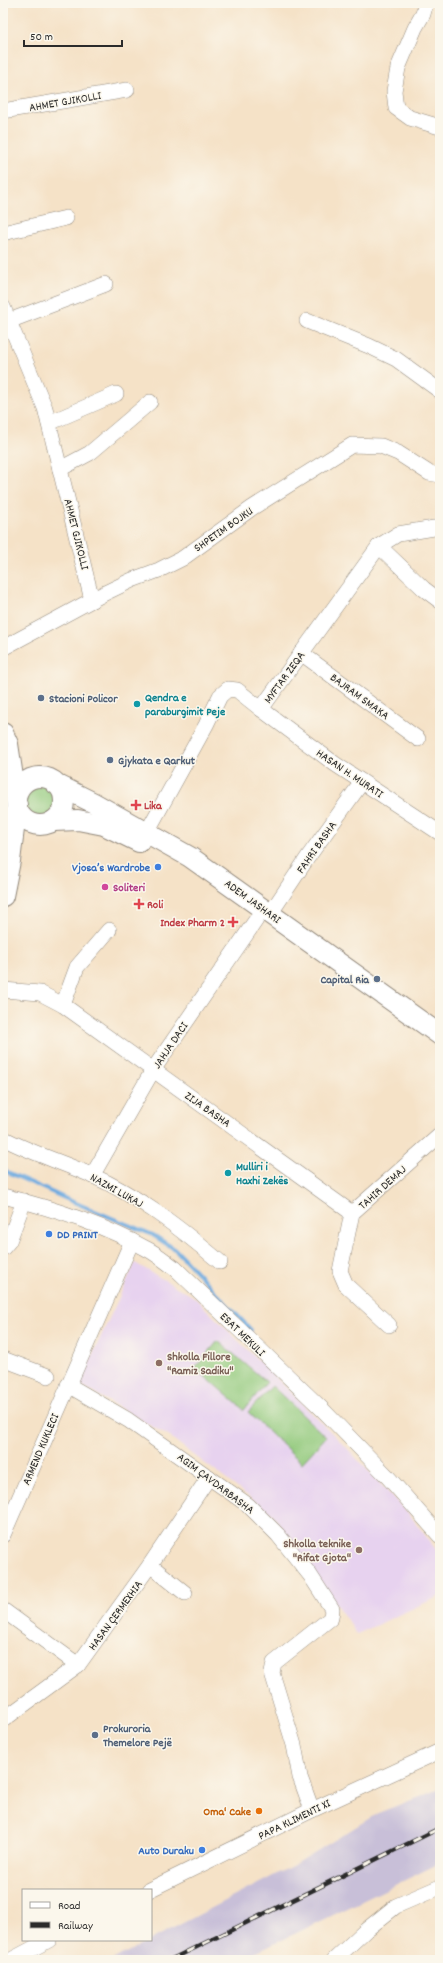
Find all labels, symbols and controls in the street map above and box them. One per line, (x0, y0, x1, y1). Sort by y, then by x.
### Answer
scale bar (24, 22, 122, 48)
text: 50 m (30, 29, 53, 46)
street label: AHMET GJIKOLLI (28, 88, 103, 117)
street label: AHMET GJIKOLLI (58, 497, 93, 572)
street label: SHPETIM BOJKU (191, 503, 257, 557)
street label: MYFTAR ZEQA (260, 648, 310, 708)
street label: BAJRAM SMAKA (326, 670, 393, 725)
place label: Qendra e paraburgimit Peje (145, 690, 226, 721)
place label: Stacioni Policor (49, 691, 118, 708)
marker: Stacioni Policor (36, 693, 46, 703)
marker: Qendra e paraburgimit Peje (132, 699, 142, 709)
street label: HASAN H. MURATI (312, 745, 386, 803)
place label: Gjykata e Qarkut (118, 753, 196, 770)
marker: Gjykata e Qarkut (105, 755, 115, 765)
place label: Lika (144, 798, 163, 815)
marker: Lika (131, 800, 141, 810)
street label: FAHRI BASHA (293, 818, 342, 878)
place label: Vjosa’s Wardrobe (72, 860, 151, 877)
marker: Vjosa’s Wardrobe (153, 862, 163, 872)
street label: ADEM JASHARI (220, 876, 284, 929)
place label: Soliteri (113, 880, 146, 897)
marker: Soliteri (100, 882, 110, 892)
place label: Roli (147, 897, 164, 914)
marker: Roli (134, 899, 144, 909)
place label: Index Pharm 2 (160, 915, 225, 932)
marker: Index Pharm 2 (228, 917, 238, 927)
place label: Capital Ria (320, 972, 370, 989)
marker: Capital Ria (372, 974, 382, 984)
street label: JAHJA DACI (149, 1019, 193, 1073)
street label: ZIJA BASHA (181, 1088, 234, 1133)
place label: Mulliri i Haxhi Zekës (236, 1159, 288, 1190)
street label: TAHIR DEMAJ (355, 1162, 411, 1214)
marker: Mulliri i Haxhi Zekës (223, 1168, 233, 1178)
street label: NAZMI LUKAJ (87, 1170, 146, 1213)
place label: DD PRINT (57, 1227, 98, 1244)
marker: DD PRINT (44, 1229, 54, 1239)
street label: ESAT MEKULI (215, 1309, 269, 1361)
place label: Shkolla Fillore "Ramiz Sadiku" (167, 1349, 234, 1380)
marker: Shkolla Fillore "Ramiz Sadiku" (154, 1358, 164, 1368)
street label: ARMEND KUKLECI (19, 1411, 64, 1488)
street label: AGIM ÇAVDARBASHA (173, 1449, 258, 1519)
place label: Shkolla teknike "Rifat Gjota" (283, 1536, 352, 1567)
marker: Shkolla teknike "Rifat Gjota" (354, 1545, 364, 1555)
street label: HASAN ÇERMEXHIA (85, 1577, 148, 1655)
place label: Prokuroria Themelore Pejë (103, 1721, 172, 1752)
marker: Prokuroria Themelore Pejë (90, 1730, 100, 1740)
street label: PAPA KLIMENTI XI (256, 1795, 334, 1845)
place label: Oma' Cake (203, 1804, 252, 1821)
marker: Oma' Cake (254, 1806, 264, 1816)
place label: Auto Duraku (138, 1843, 194, 1860)
marker: Auto Duraku (197, 1845, 207, 1855)
legend (22, 1889, 152, 1941)
text: Road (58, 1898, 80, 1915)
text: Railway (58, 1918, 94, 1935)

